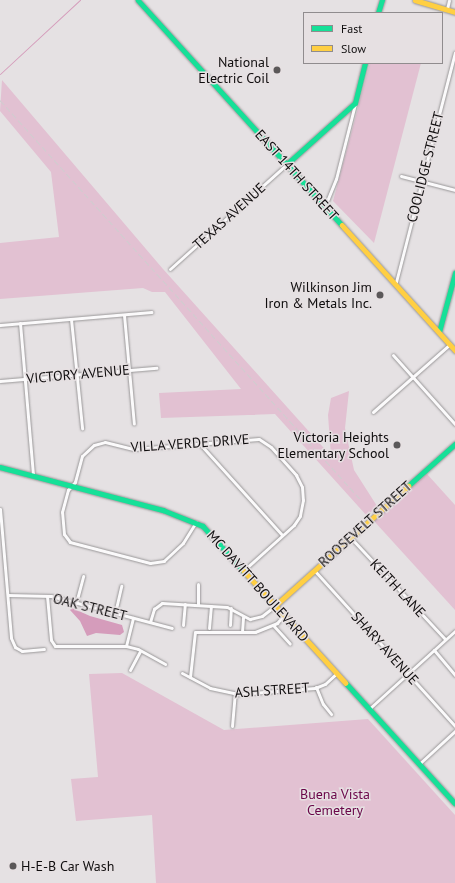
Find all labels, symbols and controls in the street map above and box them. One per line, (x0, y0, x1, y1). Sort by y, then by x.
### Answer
legend (303, 12, 443, 64)
text: Fast (341, 21, 362, 36)
text: Slow (341, 41, 366, 56)
place label: National Electric Coil (198, 54, 269, 86)
marker: National Electric Coil (272, 65, 282, 75)
street label: COOLIDGE STREET (403, 110, 447, 224)
street label: EAST 14TH STREET (252, 126, 342, 224)
street label: TEXAS AVENUE (189, 179, 269, 253)
place label: Wilkinson Jim Iron & Metals Inc. (264, 279, 372, 312)
marker: Wilkinson Jim Iron & Metals Inc. (375, 290, 385, 300)
street label: VICTORY AVENUE (25, 361, 131, 387)
place label: Victoria Heights Elementary School (277, 429, 389, 462)
street label: VILLA VERDE DRIVE (130, 430, 250, 456)
marker: Victoria Heights Elementary School (392, 440, 402, 450)
street label: ROOSEVELT STREET (315, 477, 415, 571)
street label: MC DAVITT BOULEVARD (203, 526, 313, 646)
street label: KEITH LANE (367, 555, 429, 621)
street label: OAK STREET (51, 590, 129, 624)
street label: SHARY AVENUE (348, 608, 422, 688)
street label: ASH STREET (234, 679, 310, 701)
park label: Buena Vista Cemetery (300, 786, 370, 818)
place label: H-E-B Car Wash (21, 858, 115, 874)
marker: H-E-B Car Wash (8, 861, 18, 871)

